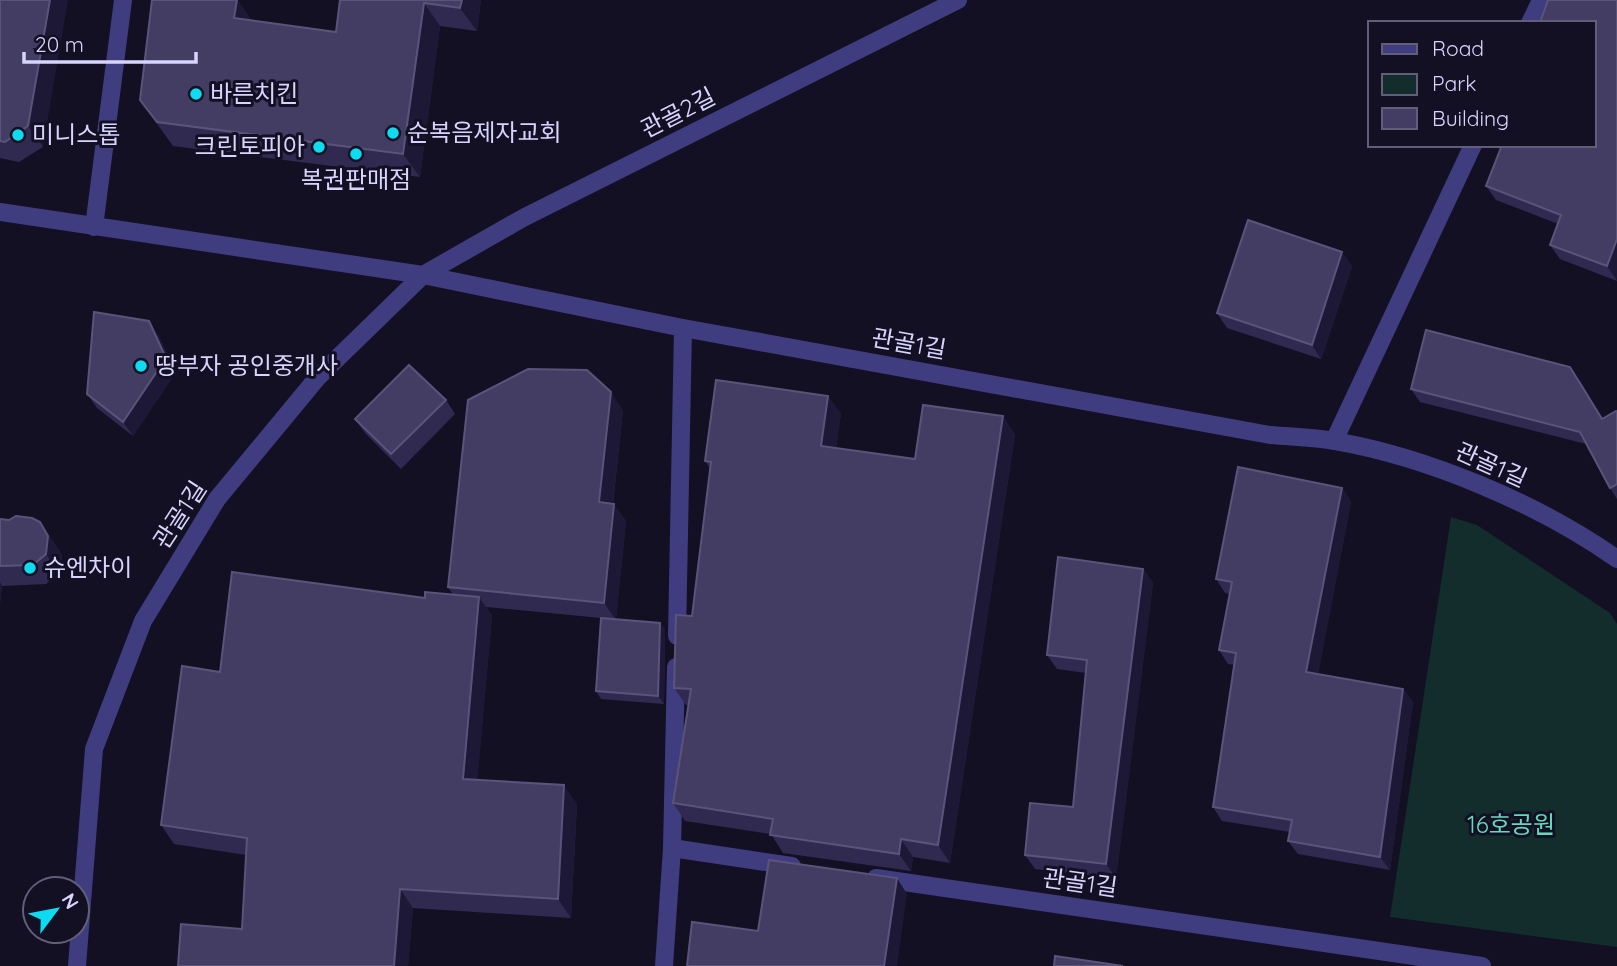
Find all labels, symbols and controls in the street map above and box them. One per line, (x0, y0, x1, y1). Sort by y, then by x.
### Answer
scale bar (24, 21, 196, 65)
legend (1368, 21, 1596, 147)
text: 20 m (35, 31, 84, 57)
text: Road (1432, 35, 1484, 61)
text: Park (1432, 70, 1476, 96)
place label: 바른치킨 (210, 78, 298, 108)
street label: 관골2길 (635, 81, 720, 144)
marker: 바른치킨 (188, 86, 204, 102)
text: Building (1432, 105, 1509, 131)
place label: 순복음제자교회 (407, 117, 562, 147)
place label: 미니스톱 (32, 119, 120, 149)
marker: 순복음제자교회 (385, 125, 401, 141)
marker: 미니스톱 (10, 127, 26, 143)
place label: 크린토피아 (195, 131, 305, 161)
marker: 크린토피아 (311, 139, 327, 155)
marker: 복권판매점 (348, 146, 364, 162)
place label: 복권판매점 (301, 164, 411, 194)
street label: 관골1길 (870, 322, 949, 364)
place label: 땅부자 공인중개사 (155, 350, 338, 380)
marker: 땅부자 공인중개사 (133, 358, 149, 374)
street label: 관골1길 (1451, 435, 1532, 493)
street label: 관골1길 (146, 475, 212, 554)
place label: 슈엔차이 (44, 552, 132, 582)
marker: 슈엔차이 (22, 560, 38, 576)
park label: 16호공원 (1467, 809, 1555, 839)
street label: 관골1길 (1041, 862, 1119, 902)
north arrow (21, 875, 91, 945)
text: N (57, 889, 84, 913)

